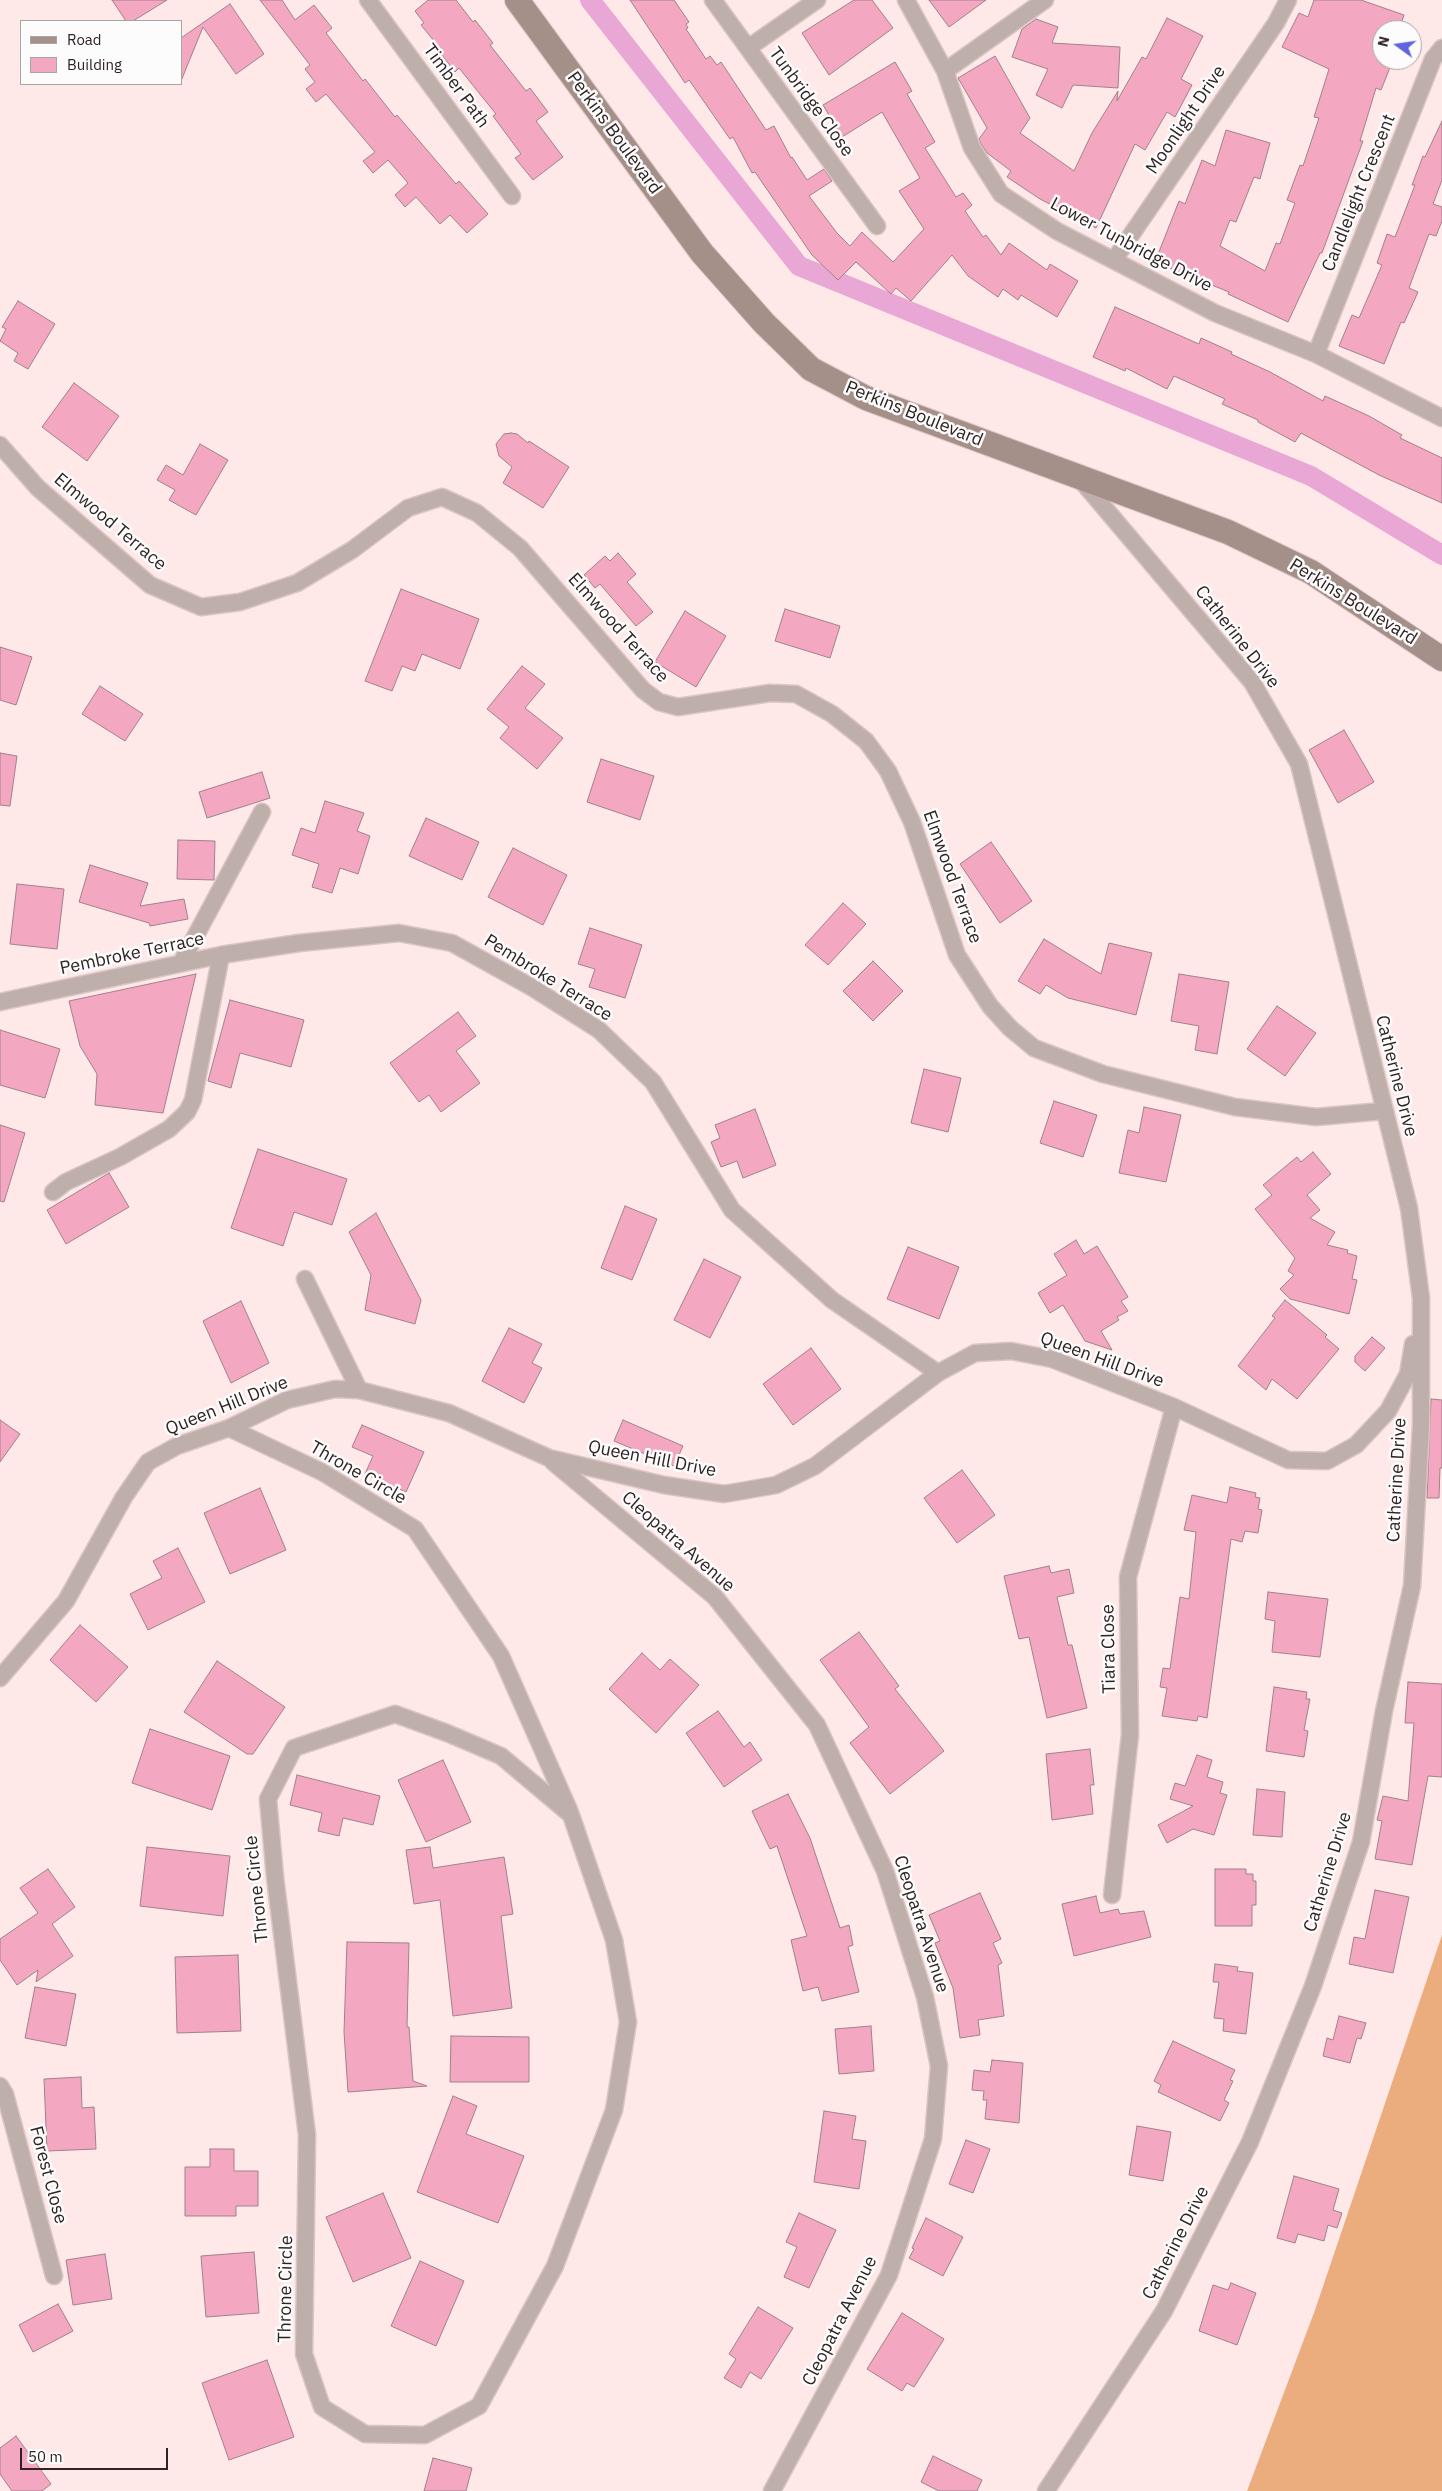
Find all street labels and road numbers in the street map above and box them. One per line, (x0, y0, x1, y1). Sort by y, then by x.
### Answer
street label: Timber Path (418, 40, 494, 132)
street label: Tunbridge Close (764, 43, 858, 161)
street label: Moonlight Drive (1142, 62, 1230, 178)
street label: Perkins Boulevard (562, 68, 666, 198)
street label: Candlelight Crescent (1318, 111, 1400, 275)
street label: Lower Tunbridge Drive (1046, 193, 1216, 297)
street label: Perkins Boulevard (842, 377, 986, 451)
street label: Elmwood Terrace (49, 469, 171, 575)
street label: Perkins Boulevard (1285, 554, 1421, 650)
street label: Elmwood Terrace (563, 569, 673, 687)
street label: Catherine Drive (1190, 581, 1284, 693)
street label: Elmwood Terrace (918, 807, 986, 947)
street label: Pembroke Terrace (58, 928, 206, 980)
street label: Pembroke Terrace (480, 930, 616, 1026)
street label: Catherine Drive (1370, 1013, 1422, 1139)
street label: Queen Hill Drive (1037, 1328, 1167, 1392)
street label: Queen Hill Drive (163, 1372, 291, 1440)
street label: Catherine Drive (1383, 1417, 1411, 1543)
street label: Queen Hill Drive (586, 1436, 718, 1482)
street label: Throne Circle (306, 1437, 410, 1509)
street label: Cleopatra Avenue (617, 1487, 739, 1597)
street label: Tiara Close (1097, 1604, 1121, 1694)
street label: Catherine Drive (1299, 1809, 1357, 1935)
street label: Throne Circle (241, 1834, 273, 1944)
street label: Cleopatra Avenue (889, 1853, 953, 1995)
street label: Forest Close (25, 2124, 71, 2226)
street label: Catherine Drive (1138, 2183, 1214, 2303)
street label: Throne Circle (274, 2235, 298, 2343)
street label: Cleopatra Avenue (798, 2252, 882, 2390)

